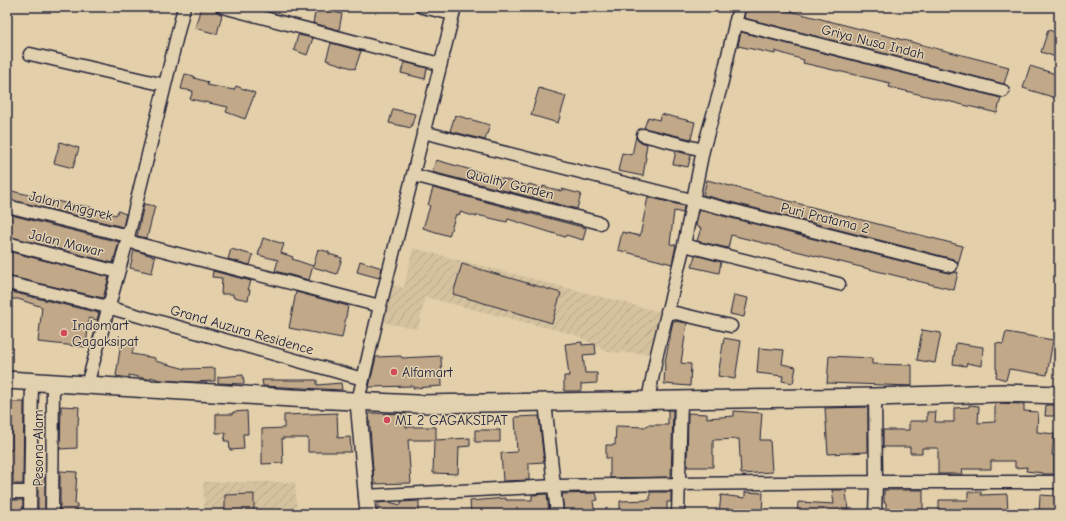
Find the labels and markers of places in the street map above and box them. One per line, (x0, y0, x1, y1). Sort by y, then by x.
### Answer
place label: Indomart Gagaksipat (72, 317, 139, 350)
marker: Indomart Gagaksipat (59, 328, 69, 338)
place label: Alfamart (402, 364, 453, 381)
marker: Alfamart (389, 367, 399, 377)
place label: MI 2 GAGAKSIPAT (395, 412, 509, 429)
marker: MI 2 GAGAKSIPAT (382, 415, 392, 425)

